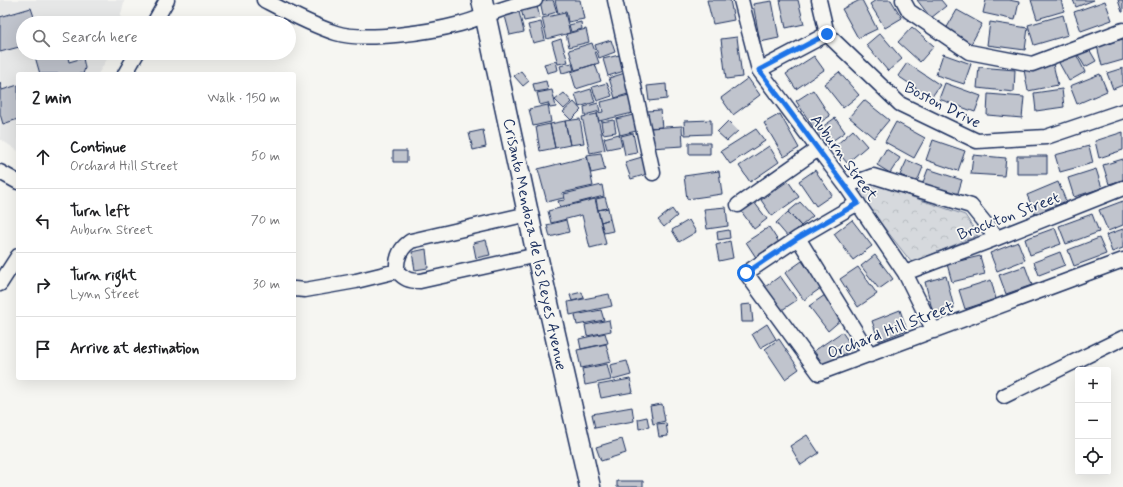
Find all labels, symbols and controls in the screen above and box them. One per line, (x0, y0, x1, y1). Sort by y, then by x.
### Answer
search box (16, 16, 296, 60)
route end (818, 25, 836, 43)
icon: search (30, 27, 52, 49)
text: Search here (62, 28, 138, 48)
street label: Boston Drive (900, 77, 984, 134)
text: 2 min (32, 87, 72, 109)
text: Walk · 150 m (207, 90, 280, 107)
street label: Auburn Street (805, 110, 883, 206)
street label: Crisanto Mendoza de los Reyes Avenue (498, 116, 572, 372)
text: Continue (70, 138, 126, 158)
icon: ahead (32, 146, 54, 168)
text: 50 m (251, 148, 280, 165)
text: Orchard Hill Street (70, 158, 178, 175)
street label: Brockton Street (954, 187, 1063, 246)
text: Turn left (70, 202, 130, 222)
icon: left (32, 210, 54, 232)
text: 70 m (251, 212, 280, 229)
text: Auburn Street (70, 222, 153, 239)
route start (737, 264, 755, 282)
text: Turn right (70, 266, 137, 286)
icon: right (32, 274, 54, 296)
text: 30 m (253, 276, 280, 293)
text: Lynn Street (70, 286, 139, 303)
street label: Orchard Hill Street (824, 297, 957, 364)
icon: arrive (32, 338, 54, 360)
text: Arrive at destination (70, 339, 199, 359)
map controls (1075, 367, 1111, 475)
button: + (1075, 367, 1111, 403)
button: − (1075, 403, 1111, 439)
button: locate (1075, 439, 1111, 475)

